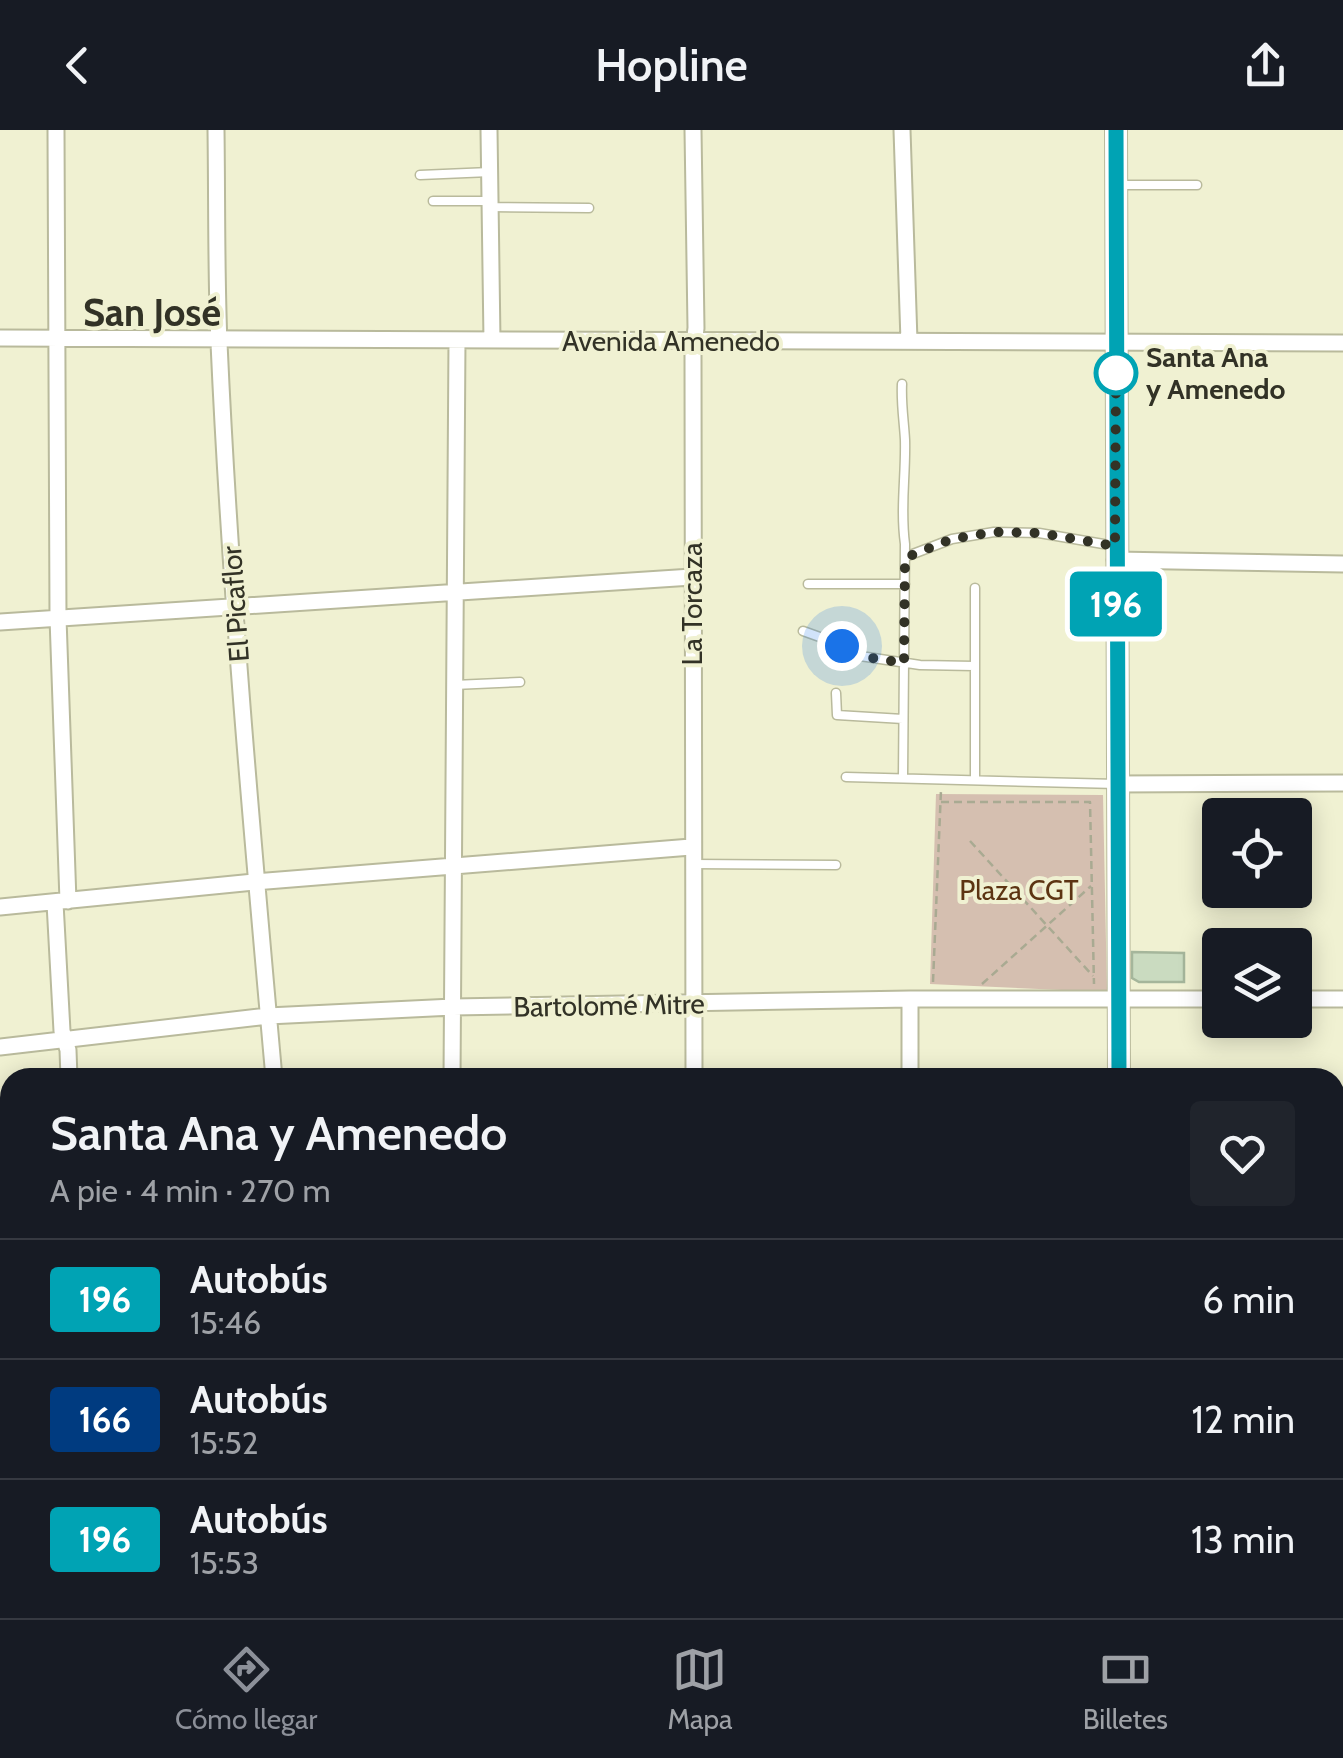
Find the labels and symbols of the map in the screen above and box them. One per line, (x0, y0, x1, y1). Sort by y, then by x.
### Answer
district label: San José (83, 289, 221, 336)
street label: Avenida Amenedo (562, 324, 780, 358)
place label: Santa Ana y Amenedo (1146, 340, 1285, 406)
marker: Santa Ana y Amenedo (1095, 352, 1137, 394)
street label: La Torcaza (675, 542, 709, 666)
street label: El Picaflor (214, 545, 256, 663)
line badge: 196 (1058, 572, 1174, 636)
your location (817, 621, 867, 671)
park label: Plaza CGT (959, 873, 1079, 907)
street label: Bartolomé Mitre (513, 986, 705, 1024)

